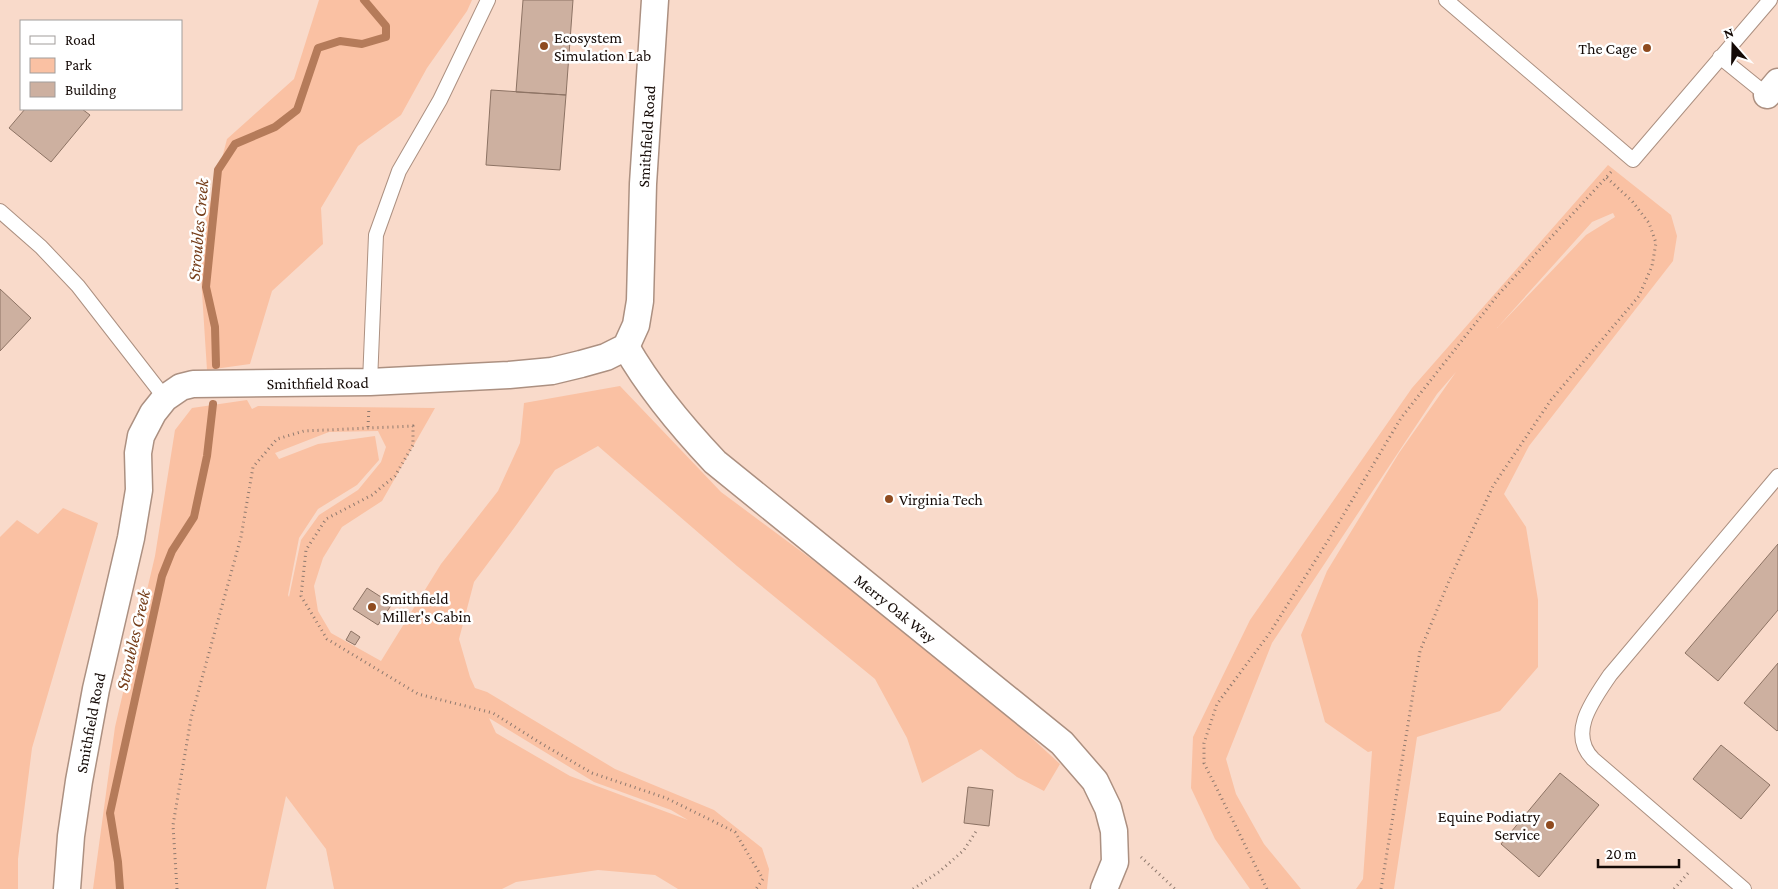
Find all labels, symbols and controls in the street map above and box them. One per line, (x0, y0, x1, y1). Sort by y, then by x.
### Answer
legend (20, 20, 182, 110)
north arrow (1708, 20, 1758, 70)
text: N (1721, 23, 1736, 42)
place label: Ecosystem Simulation Lab (554, 29, 651, 64)
text: Road (65, 32, 96, 48)
marker: Ecosystem Simulation Lab (538, 40, 550, 52)
place label: The Cage (1578, 40, 1637, 58)
marker: The Cage (1641, 42, 1653, 54)
text: Park (65, 57, 92, 73)
text: Building (65, 82, 116, 99)
street label: Smithfield Road (635, 84, 658, 188)
water label: Stroubles Creek (184, 177, 213, 282)
street label: Smithfield Road (267, 374, 370, 392)
place label: Virginia Tech (899, 491, 983, 509)
marker: Virginia Tech (883, 493, 895, 505)
street label: Merry Oak Way (851, 571, 940, 648)
water label: Stroubles Creek (112, 587, 155, 692)
place label: Smithfield Miller's Cabin (382, 590, 472, 625)
marker: Smithfield Miller's Cabin (366, 601, 378, 613)
street label: Smithfield Road (73, 670, 109, 775)
place label: Equine Podiatry Service (1438, 808, 1541, 843)
marker: Equine Podiatry Service (1544, 819, 1556, 831)
scale bar (1598, 836, 1679, 868)
text: 20 m (1606, 846, 1637, 862)

